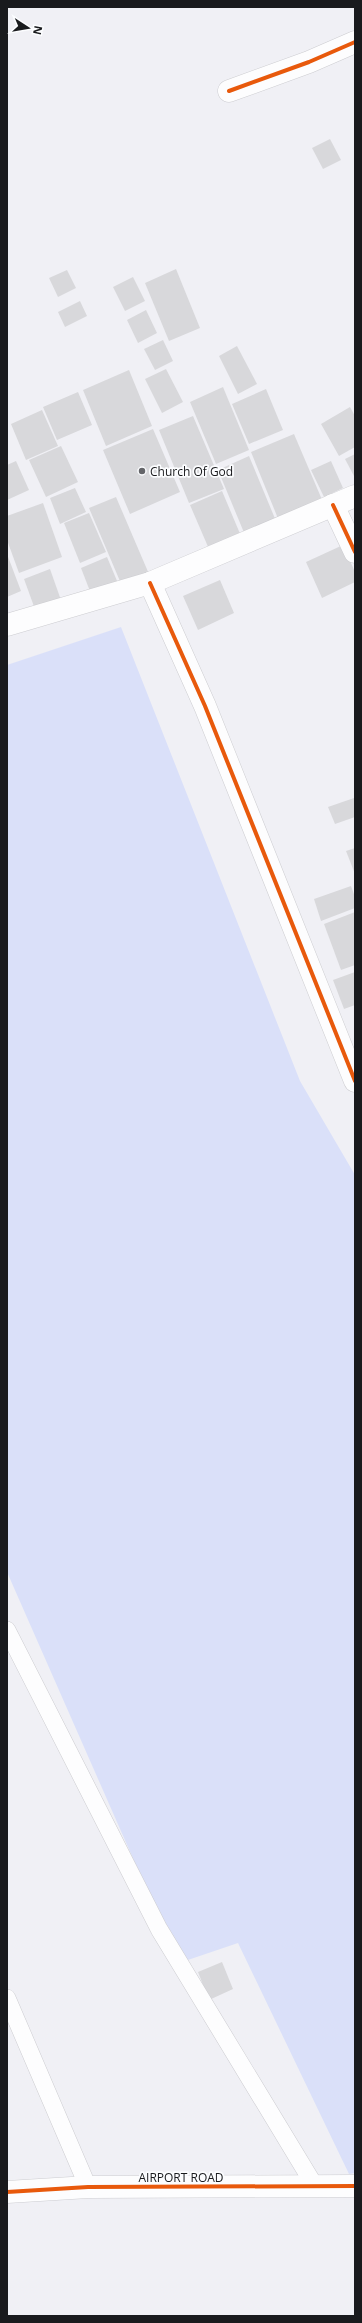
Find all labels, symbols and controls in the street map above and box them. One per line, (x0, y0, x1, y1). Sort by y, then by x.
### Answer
north arrow (8, 8, 48, 48)
text: N (30, 24, 47, 36)
place label: Church Of God (150, 463, 233, 480)
marker: Church Of God (137, 466, 147, 476)
street label: AIRPORT ROAD (138, 2169, 224, 2186)

